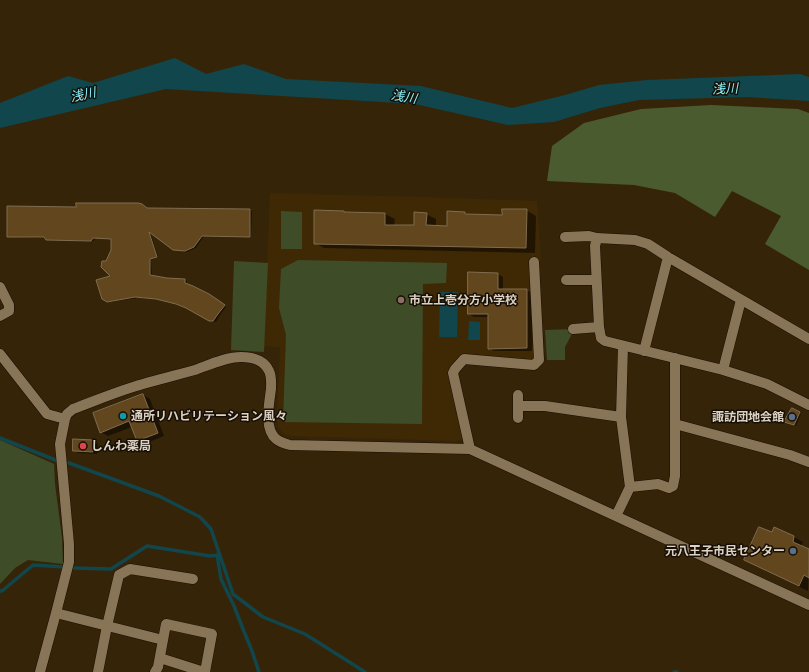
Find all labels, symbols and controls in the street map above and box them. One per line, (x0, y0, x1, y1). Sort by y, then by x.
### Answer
water label: 浅川 (712, 81, 738, 97)
water label: 浅川 (69, 85, 97, 105)
water label: 浅川 (390, 87, 418, 107)
place label: 市立上壱分方小学校 (409, 293, 517, 307)
marker: 市立上壱分方小学校 (396, 295, 406, 305)
place label: 通所リハビリテーション風々 (131, 409, 287, 423)
place label: 諏訪団地会館 (712, 410, 784, 424)
marker: 通所リハビリテーション風々 (118, 411, 128, 421)
marker: 諏訪団地会館 (787, 412, 797, 422)
place label: しんわ薬局 (91, 439, 151, 453)
marker: しんわ薬局 (78, 441, 88, 451)
place label: 元八王子市民センター (665, 544, 785, 558)
marker: 元八王子市民センター (788, 546, 798, 556)

